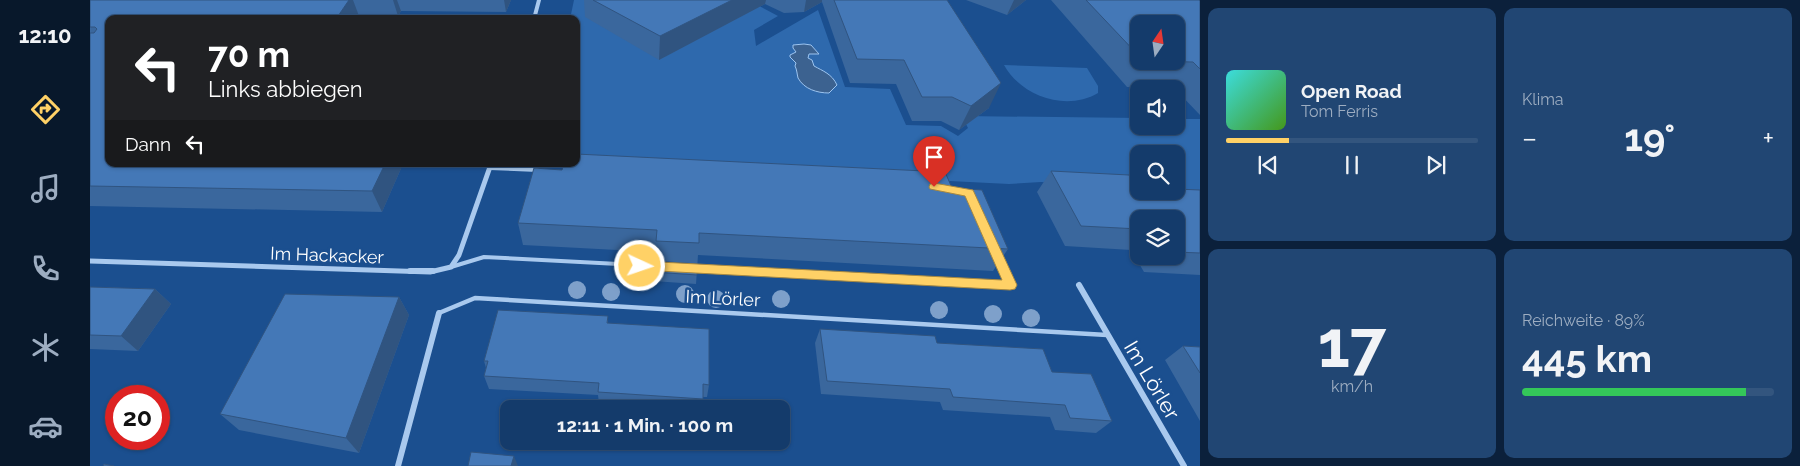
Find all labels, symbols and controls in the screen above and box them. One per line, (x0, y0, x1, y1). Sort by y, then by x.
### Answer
north arrow (1130, 15, 1185, 70)
map controls (1130, 15, 1185, 265)
text: 12:10 (18, 22, 72, 48)
text: 70 m (208, 34, 290, 75)
icon: left (125, 35, 190, 100)
text: Links abbiegen (208, 76, 363, 102)
button: sound (1130, 80, 1185, 135)
text: Open Road (1301, 80, 1402, 102)
text: Klima (1522, 90, 1564, 109)
icon: directions (28, 92, 63, 127)
text: Tom Ferris (1301, 102, 1378, 121)
text: 19° (1624, 115, 1675, 160)
text: − (1522, 122, 1537, 155)
text: + (1762, 122, 1774, 155)
icon: left (181, 130, 209, 158)
text: Dann (125, 133, 171, 155)
pin (913, 136, 955, 187)
icon: arrive (920, 143, 948, 171)
button: search (1130, 145, 1185, 200)
icon: previous (1254, 151, 1282, 179)
icon: pause (1338, 151, 1366, 179)
icon: next (1422, 151, 1450, 179)
icon: music (28, 171, 63, 206)
button: layers (1130, 210, 1185, 265)
position arrow (613, 239, 665, 291)
street label: Im Hackacker (270, 243, 385, 267)
icon: phone (28, 251, 63, 286)
street label: Im Lörler (685, 286, 762, 310)
text: 17 (1318, 306, 1386, 382)
text: Reichweite · 89% (1522, 311, 1645, 330)
icon: climate (28, 330, 63, 365)
street label: Im Lörler (1119, 336, 1185, 424)
text: 445 km (1522, 336, 1652, 381)
text: km/h (1331, 377, 1373, 396)
speed limit sign: 20 (105, 385, 170, 450)
icon: car (28, 409, 63, 444)
text: 12:11 · 1 Min. · 100 m (557, 414, 733, 436)

